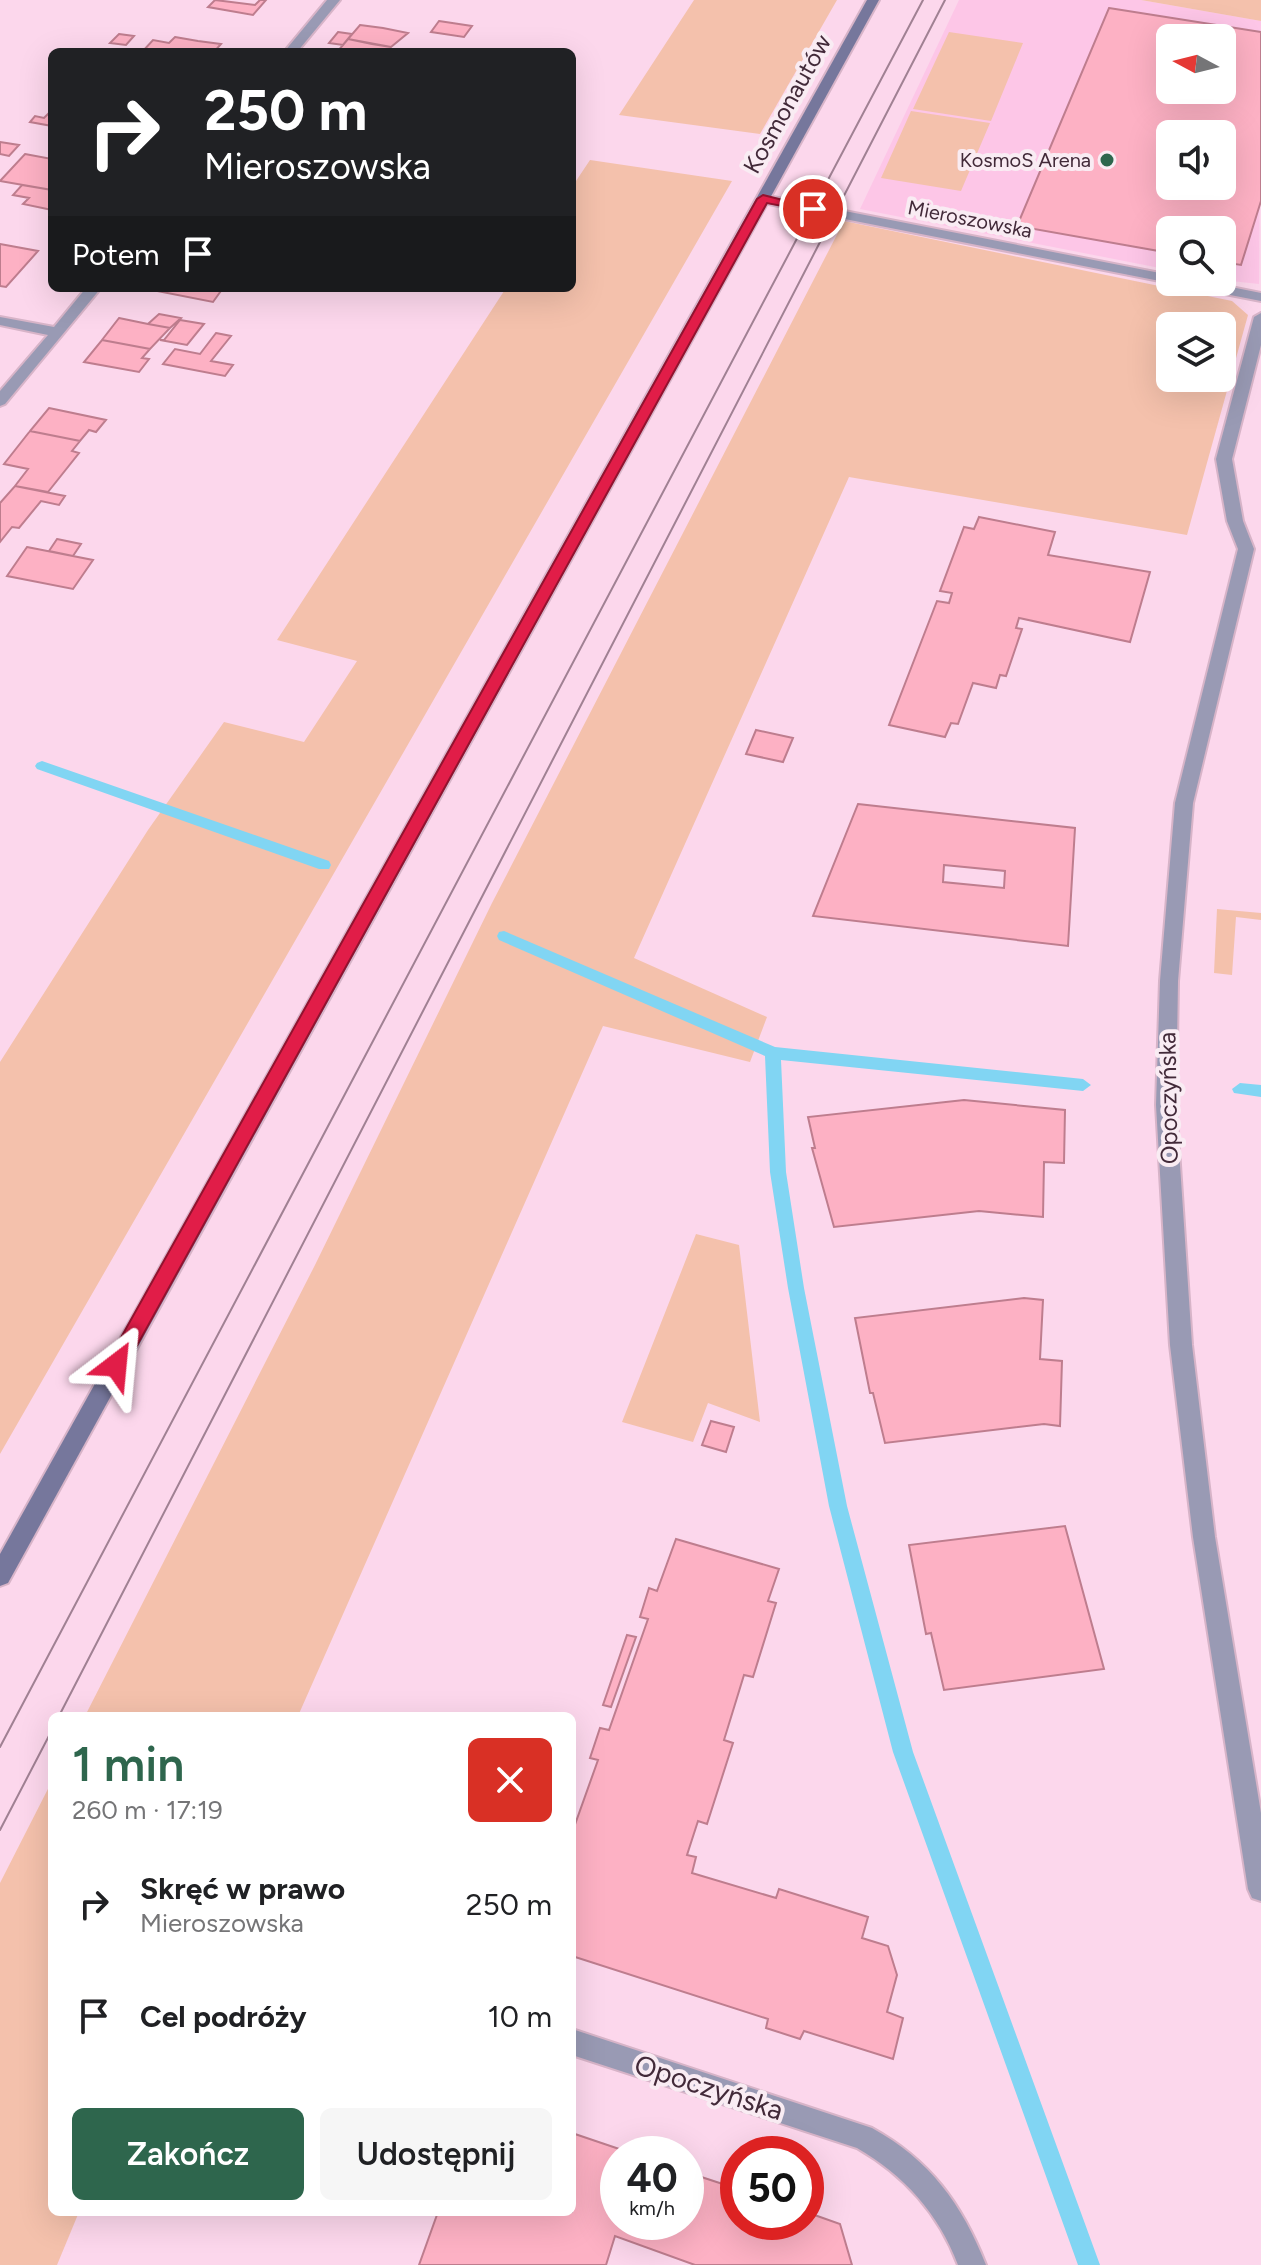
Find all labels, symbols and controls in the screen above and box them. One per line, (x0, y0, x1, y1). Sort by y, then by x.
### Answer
north arrow (1156, 24, 1236, 104)
map controls (1156, 24, 1236, 392)
street label: Kosmonautów (737, 29, 837, 179)
text: 250 m (204, 77, 367, 144)
icon: right (72, 80, 176, 184)
button: sound (1156, 120, 1236, 200)
text: Mieroszowska (204, 145, 431, 188)
place label: KosmoS Arena (960, 148, 1091, 172)
marker: KosmoS Arena (1098, 151, 1116, 169)
pin (779, 175, 847, 243)
icon: arrive (791, 187, 835, 231)
street label: Mieroszowska (906, 195, 1034, 243)
button: search (1156, 216, 1236, 296)
icon: arrive (176, 232, 220, 276)
text: Potem (72, 236, 160, 273)
button: layers (1156, 312, 1236, 392)
street label: Opoczyńska (1152, 1032, 1184, 1164)
position arrow (74, 1323, 158, 1407)
text: 1 min (72, 1735, 184, 1793)
button: close (468, 1738, 552, 1822)
text: 260 m · 17:19 (72, 1794, 223, 1826)
text: Skręć w prawo (140, 1870, 345, 1907)
icon: right (72, 1882, 116, 1926)
text: 250 m (466, 1886, 552, 1923)
text: Mieroszowska (140, 1907, 304, 1939)
icon: arrive (72, 1994, 116, 2038)
text: Cel podróży (140, 1998, 307, 2035)
text: 10 m (487, 1998, 552, 2035)
street label: Opoczyńska (630, 2047, 788, 2127)
button: Zakończ (72, 2108, 304, 2200)
button: Udostępnij (320, 2108, 552, 2200)
speed limit sign: 50 (720, 2136, 824, 2240)
text: 40 (626, 2154, 678, 2202)
text: km/h (629, 2196, 675, 2220)

